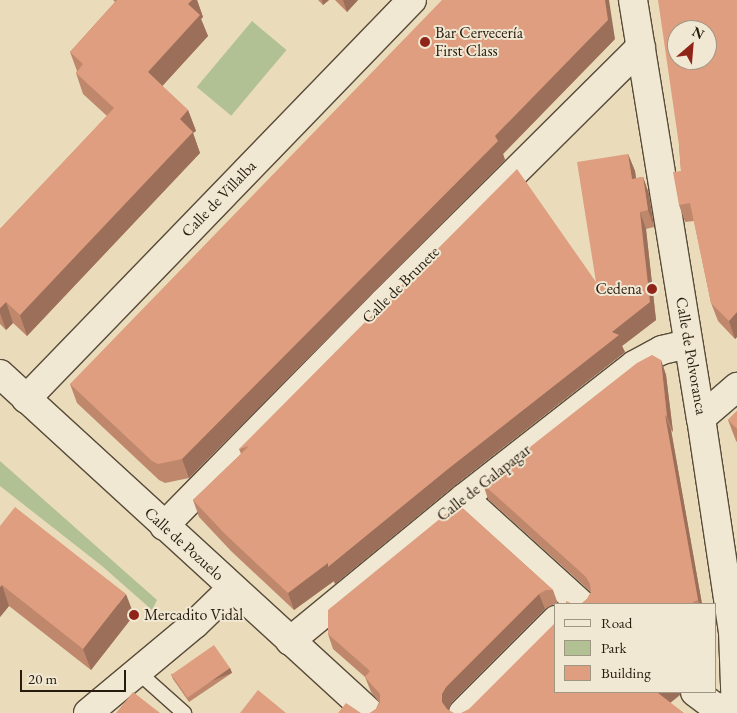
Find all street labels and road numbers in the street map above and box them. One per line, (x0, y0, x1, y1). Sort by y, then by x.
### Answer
street label: Calle de Villalba (178, 157, 260, 241)
street label: Calle de Brunete (358, 242, 444, 328)
street label: Calle de Polvoranca (671, 296, 711, 416)
street label: Calle de Galapagar (433, 440, 535, 526)
street label: Calle de Pozuelo (140, 503, 228, 585)

